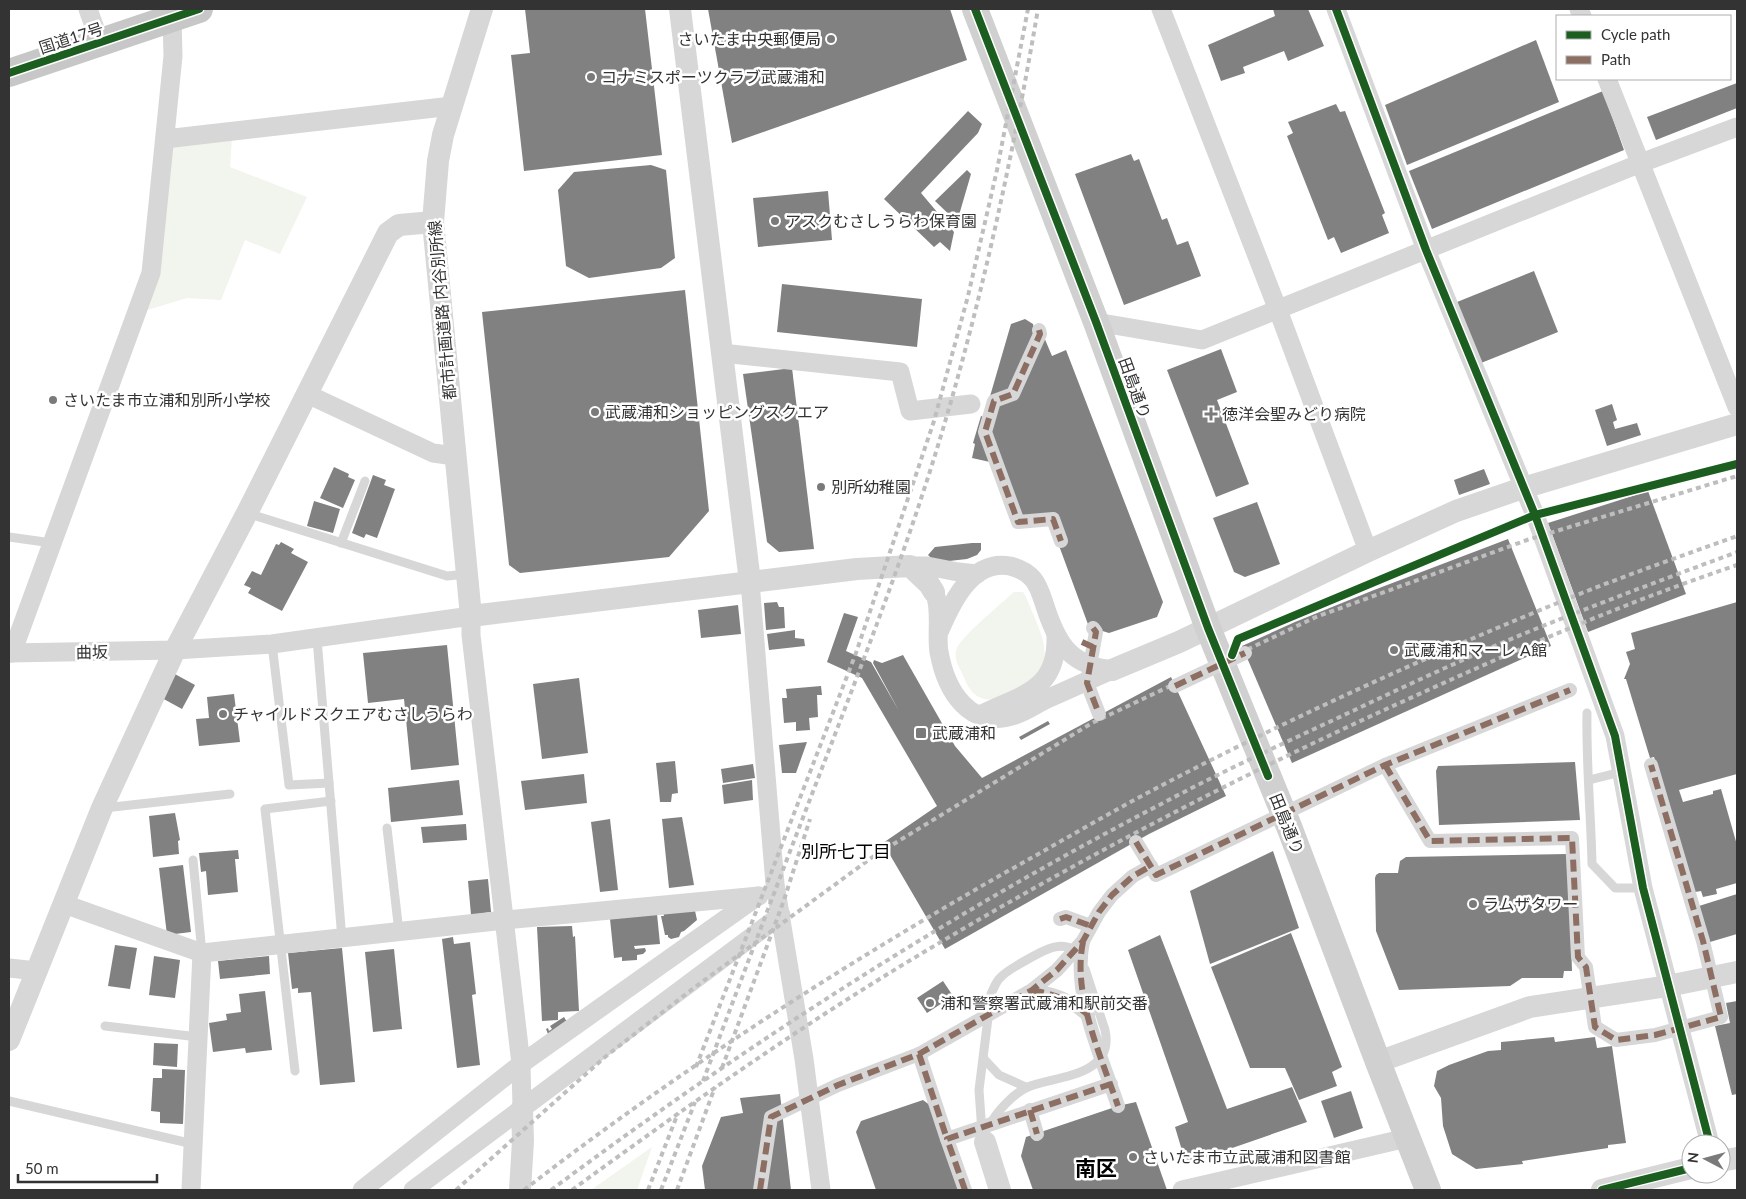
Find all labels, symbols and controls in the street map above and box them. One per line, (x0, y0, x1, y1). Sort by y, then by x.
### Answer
legend (1556, 15, 1731, 80)
street label: 国道17号 (36, 18, 105, 57)
text: Cycle path (1601, 25, 1670, 43)
place label: さいたま中央郵便局 (677, 29, 821, 48)
marker: さいたま中央郵便局 (825, 33, 837, 45)
text: Path (1601, 50, 1631, 68)
place label: コナミスポーツクラブ武蔵浦和 (601, 67, 825, 86)
marker: コナミスポーツクラブ武蔵浦和 (585, 71, 597, 83)
place label: アスクむさしうらわ保育園 (785, 211, 977, 230)
marker: アスクむさしうらわ保育園 (769, 215, 781, 227)
street label: 都市計画道路 内谷別所線 (424, 220, 459, 401)
street label: 田島通り (1116, 355, 1155, 421)
place label: さいたま市立浦和別所小学校 (63, 390, 271, 409)
marker: さいたま市立浦和別所小学校 (47, 394, 59, 406)
place label: 武蔵浦和ショッピングスクエア (605, 402, 829, 421)
place label: 徳洋会聖みどり病院 (1222, 404, 1366, 423)
marker: 武蔵浦和ショッピングスクエア (589, 406, 601, 418)
marker: 徳洋会聖みどり病院 (1204, 407, 1218, 421)
place label: 別所幼稚園 (831, 477, 911, 496)
marker: 別所幼稚園 (815, 481, 827, 493)
place label: 武蔵浦和マーレ A館 (1404, 640, 1547, 659)
street label: 曲坂 (76, 642, 108, 661)
marker: 武蔵浦和マーレ A館 (1388, 644, 1400, 656)
place label: チャイルドスクエアむさしうらわ (233, 704, 473, 723)
marker: チャイルドスクエアむさしうらわ (217, 708, 229, 720)
place label: 武蔵浦和 (932, 723, 996, 742)
marker: 武蔵浦和 (914, 726, 928, 740)
street label: 田島通り (1267, 791, 1308, 857)
district label: 別所七丁目 (801, 840, 891, 862)
place label: ラムザタワー (1483, 894, 1579, 913)
marker: ラムザタワー (1467, 898, 1479, 910)
place label: 浦和警察署武蔵浦和駅前交番 (940, 993, 1148, 1012)
marker: 浦和警察署武蔵浦和駅前交番 (924, 997, 936, 1009)
north arrow (1681, 1134, 1731, 1184)
place label: さいたま市立武蔵浦和図書館 (1143, 1147, 1351, 1166)
marker: さいたま市立武蔵浦和図書館 (1127, 1151, 1139, 1163)
text: N (1684, 1151, 1702, 1164)
scale bar (18, 1152, 156, 1184)
district label: 南区 (1075, 1155, 1117, 1180)
text: 50 m (25, 1159, 59, 1177)

